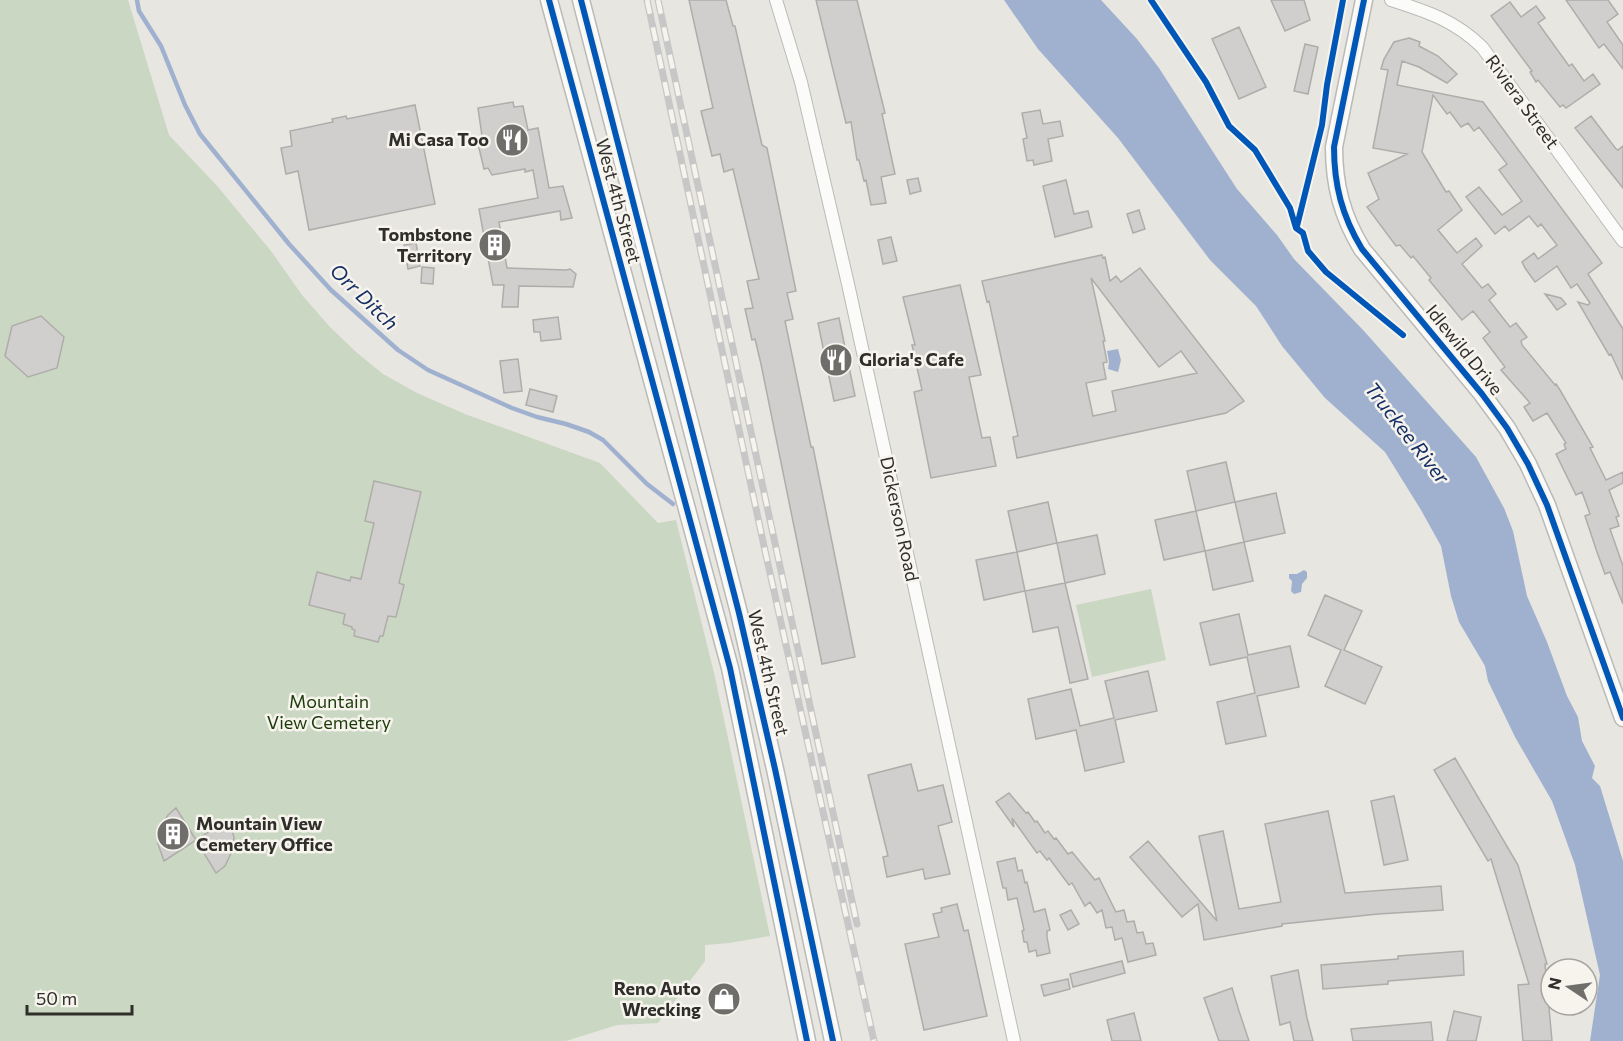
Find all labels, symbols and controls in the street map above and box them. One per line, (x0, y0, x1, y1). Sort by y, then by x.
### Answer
street label: Riviera Street (1481, 50, 1564, 153)
restaurant icon: Mi Casa Too (494, 122, 530, 158)
place label: Mi Casa Too (388, 128, 489, 150)
street label: West 4th Street (592, 136, 646, 266)
place label: Tombstone Territory (378, 223, 472, 266)
building icon: Tombstone Territory (477, 227, 513, 263)
water label: Orr Ditch (326, 258, 404, 335)
street label: Idlewild Drive (1422, 300, 1508, 399)
restaurant icon: Gloria's Cafe (818, 342, 854, 378)
place label: Gloria's Cafe (859, 348, 964, 370)
water label: Truckee River (1361, 377, 1456, 489)
street label: Dickerson Road (876, 454, 924, 583)
street label: West 4th Street (744, 608, 794, 738)
park label: Mountain View Cemetery (267, 690, 391, 733)
place label: Mountain View Cemetery Office (196, 812, 333, 855)
building icon: Mountain View Cemetery Office (155, 816, 191, 852)
north arrow (1539, 957, 1599, 1017)
text: N (1543, 976, 1565, 991)
place label: Reno Auto Wrecking (614, 977, 701, 1020)
scale bar (27, 978, 132, 1016)
shop icon: Reno Auto Wrecking (706, 981, 742, 1017)
text: 50 m (36, 987, 77, 1009)

